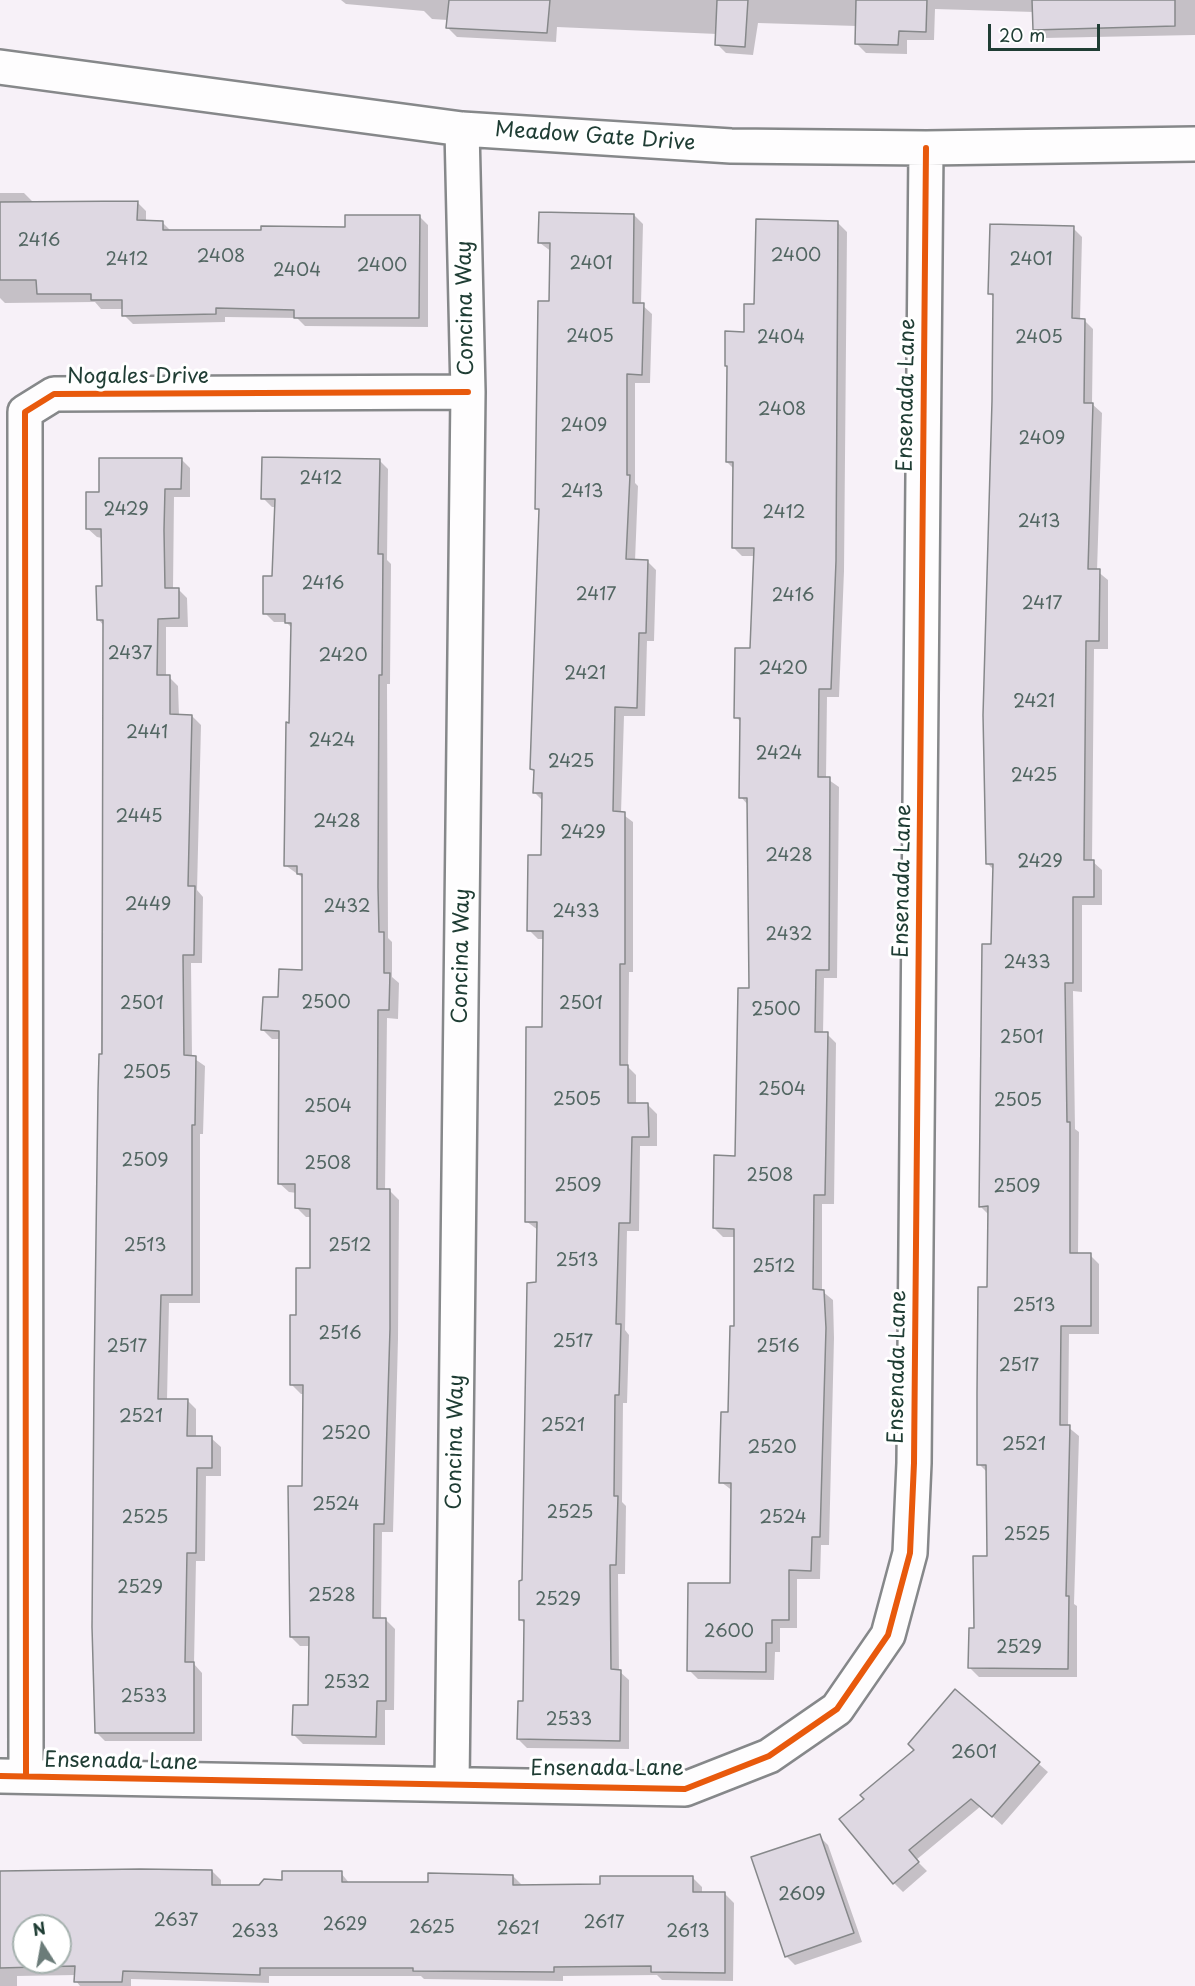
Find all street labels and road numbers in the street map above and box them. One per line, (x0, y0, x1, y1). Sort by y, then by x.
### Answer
street label: Meadow Gate Drive (494, 117, 696, 157)
street label: Concina Way (452, 240, 480, 376)
street label: Ensenada Lane (893, 318, 921, 472)
street label: Nogales Drive (67, 364, 209, 390)
street label: Ensenada Lane (889, 804, 917, 958)
street label: Concina Way (448, 888, 476, 1024)
street label: Ensenada Lane (884, 1290, 912, 1444)
street label: Concina Way (442, 1374, 470, 1510)
street label: Ensenada Lane (44, 1748, 198, 1776)
street label: Ensenada Lane (530, 1756, 684, 1782)

